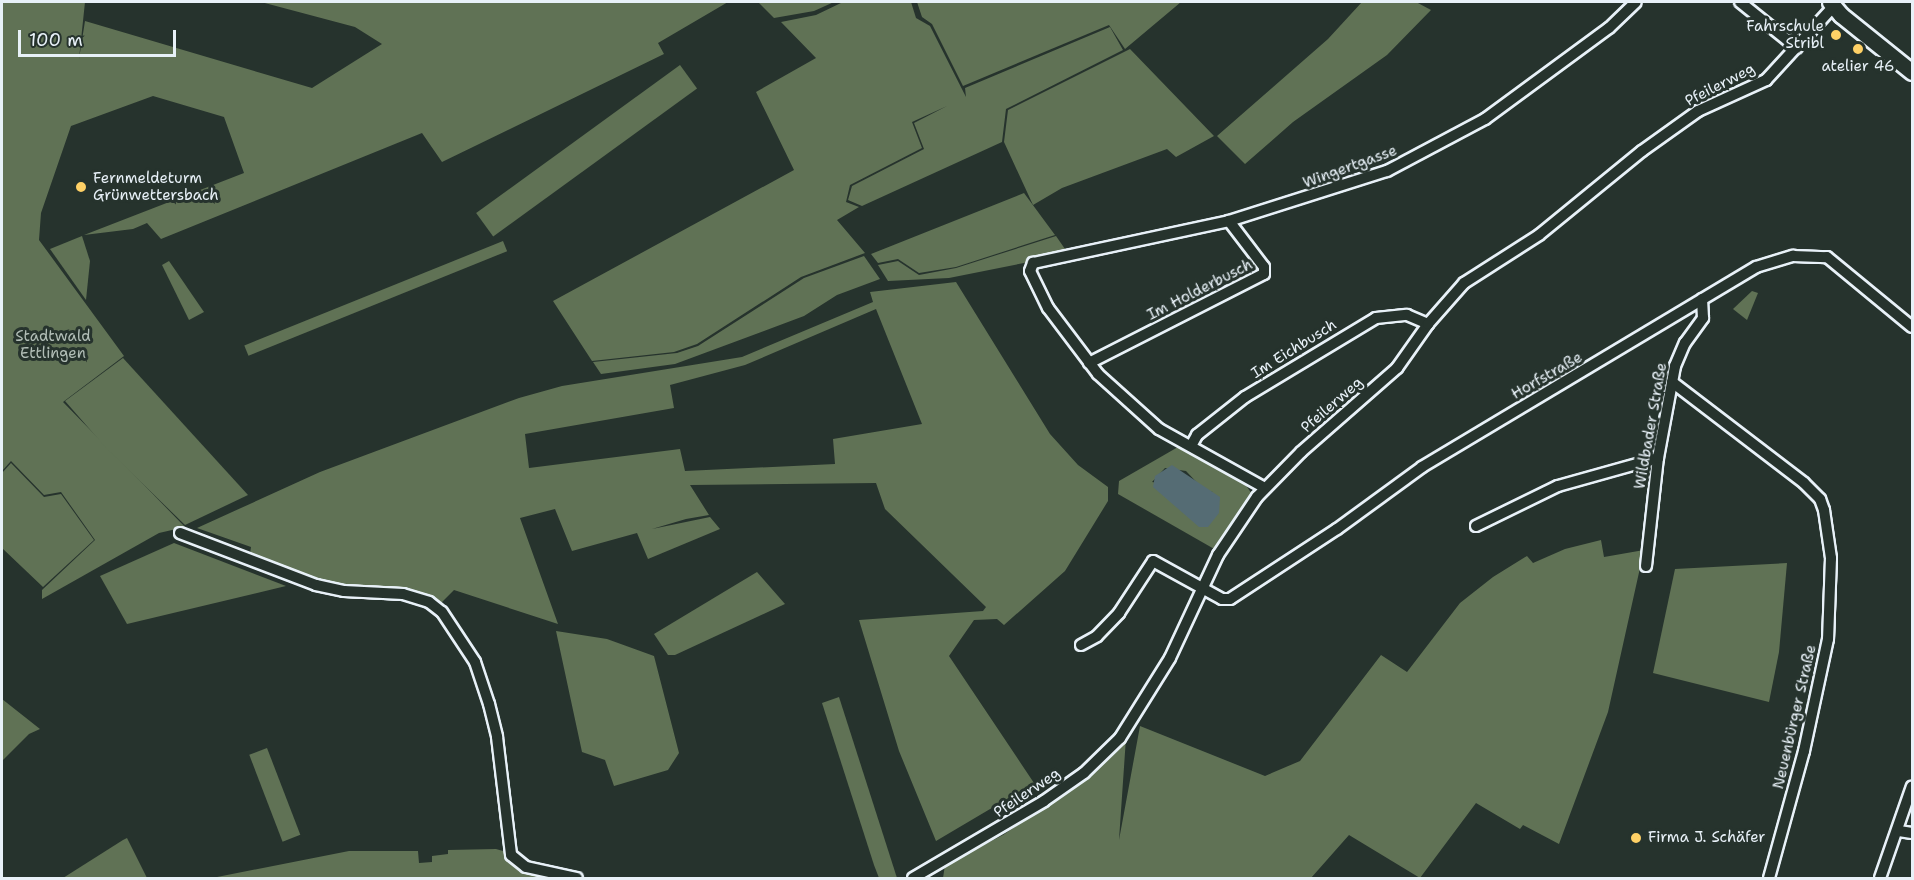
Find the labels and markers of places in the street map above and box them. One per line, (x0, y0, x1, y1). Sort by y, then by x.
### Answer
place label: Fahrschule Stribl (1746, 17, 1824, 52)
marker: Fahrschule Stribl (1829, 28, 1843, 42)
marker: atelier 46 (1851, 42, 1865, 56)
place label: atelier 46 (1821, 58, 1895, 76)
place label: Fernmeldeturm Grünwettersbach (93, 169, 219, 204)
marker: Fernmeldeturm Grünwettersbach (74, 180, 88, 194)
place label: Firma J. Schäfer (1648, 829, 1765, 847)
marker: Firma J. Schäfer (1629, 831, 1643, 845)

